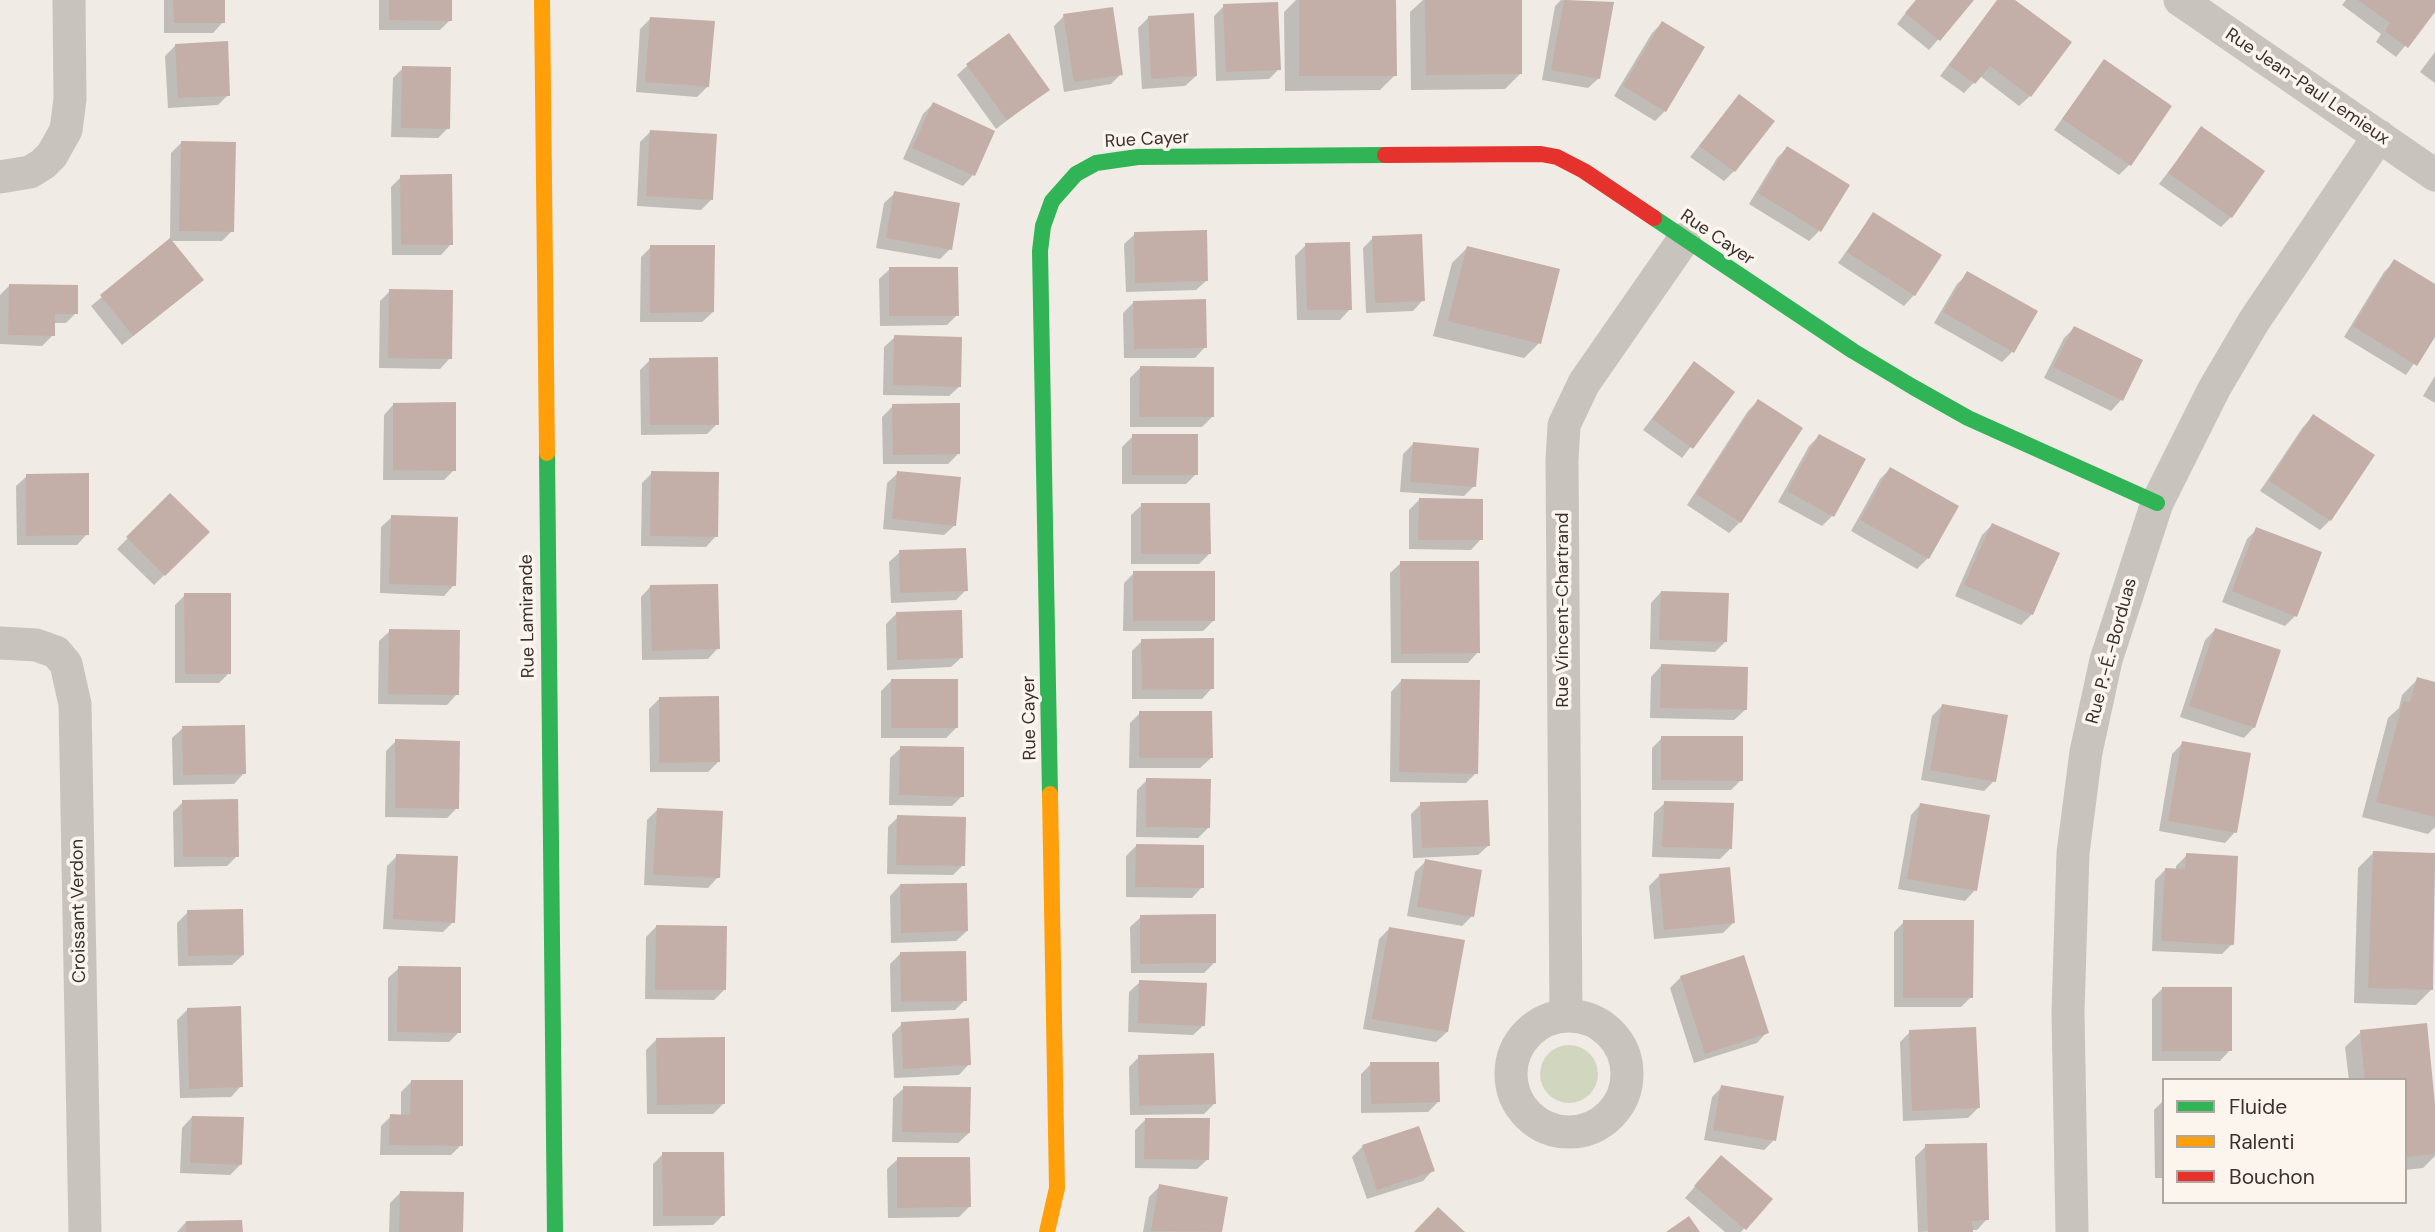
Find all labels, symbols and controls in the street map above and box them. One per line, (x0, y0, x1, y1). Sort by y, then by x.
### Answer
street label: Rue Jean-Paul Lemieux (2221, 24, 2393, 150)
street label: Rue Cayer (1104, 127, 1190, 153)
street label: Rue Cayer (1676, 205, 1758, 271)
street label: Rue Vincent-Chartrand (1552, 512, 1574, 708)
street label: Rue Lamirande (516, 554, 540, 678)
street label: Rue P.-É.-Borduas (2082, 576, 2142, 726)
street label: Rue Cayer (1018, 676, 1042, 760)
street label: Croissant Verdon (67, 839, 91, 983)
legend (2162, 1078, 2407, 1204)
text: Fluide (2229, 1093, 2287, 1121)
text: Ralenti (2229, 1128, 2295, 1156)
text: Bouchon (2229, 1163, 2315, 1191)

